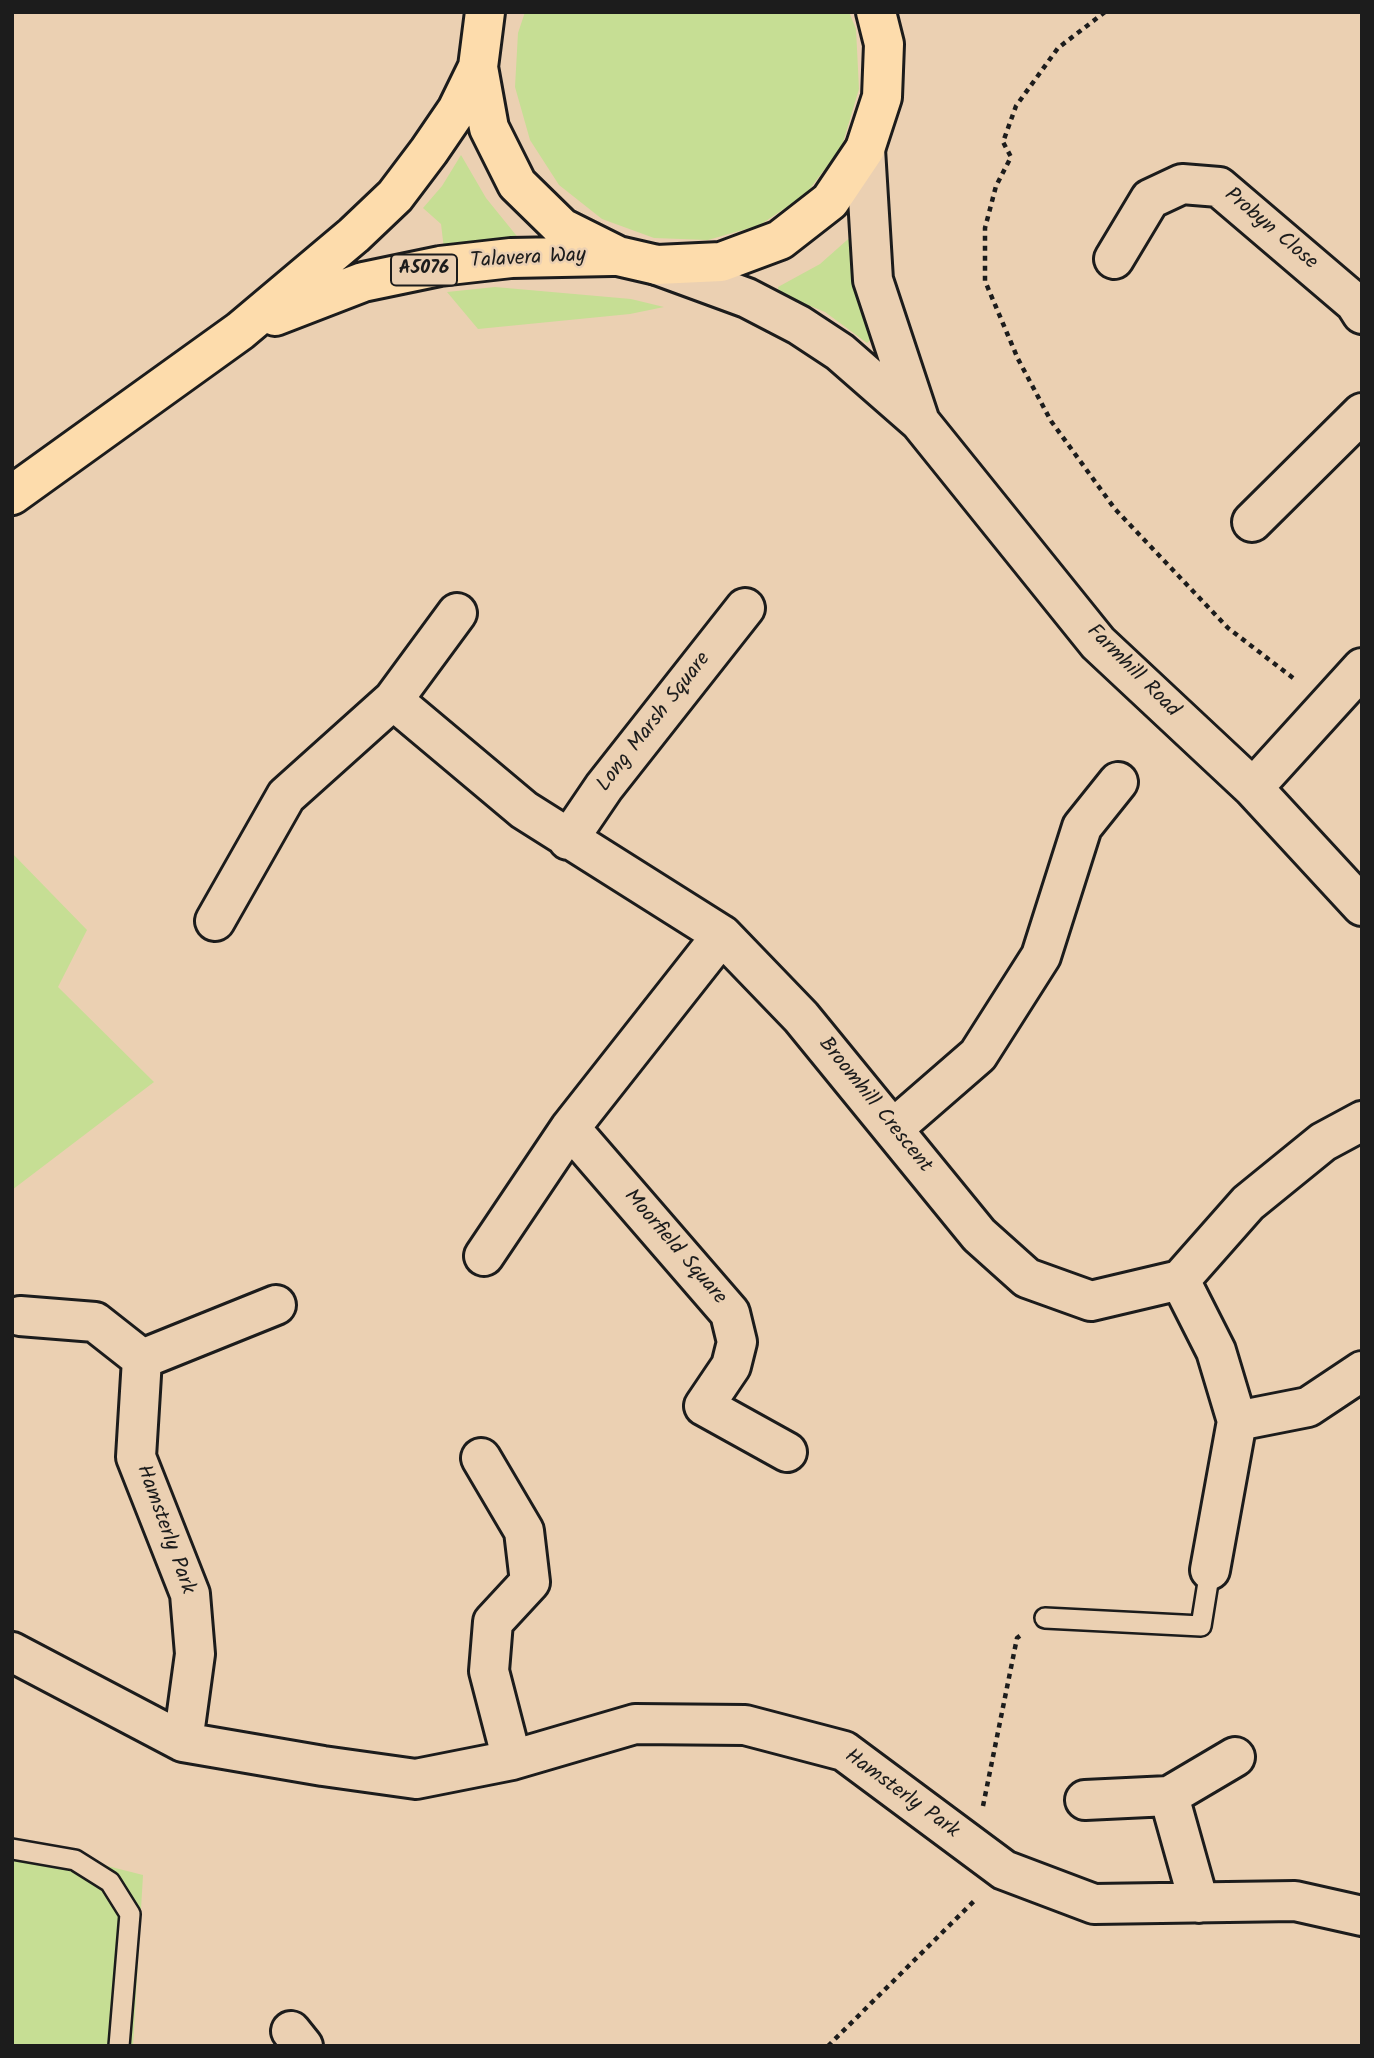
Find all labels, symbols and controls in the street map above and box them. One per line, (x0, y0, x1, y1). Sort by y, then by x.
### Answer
street label: Probyn Close (1218, 184, 1322, 276)
street label: Talavera Way (470, 244, 586, 276)
road number: A5076 (391, 254, 457, 286)
street label: Farmhill Road (1080, 620, 1184, 724)
street label: Long Marsh Square (593, 648, 717, 798)
street label: Broomhill Crescent (812, 1033, 936, 1179)
street label: Moorfield Square (617, 1185, 731, 1311)
street label: Hamsterly Park (129, 1462, 199, 1598)
street label: Hamsterly Park (839, 1745, 963, 1845)

